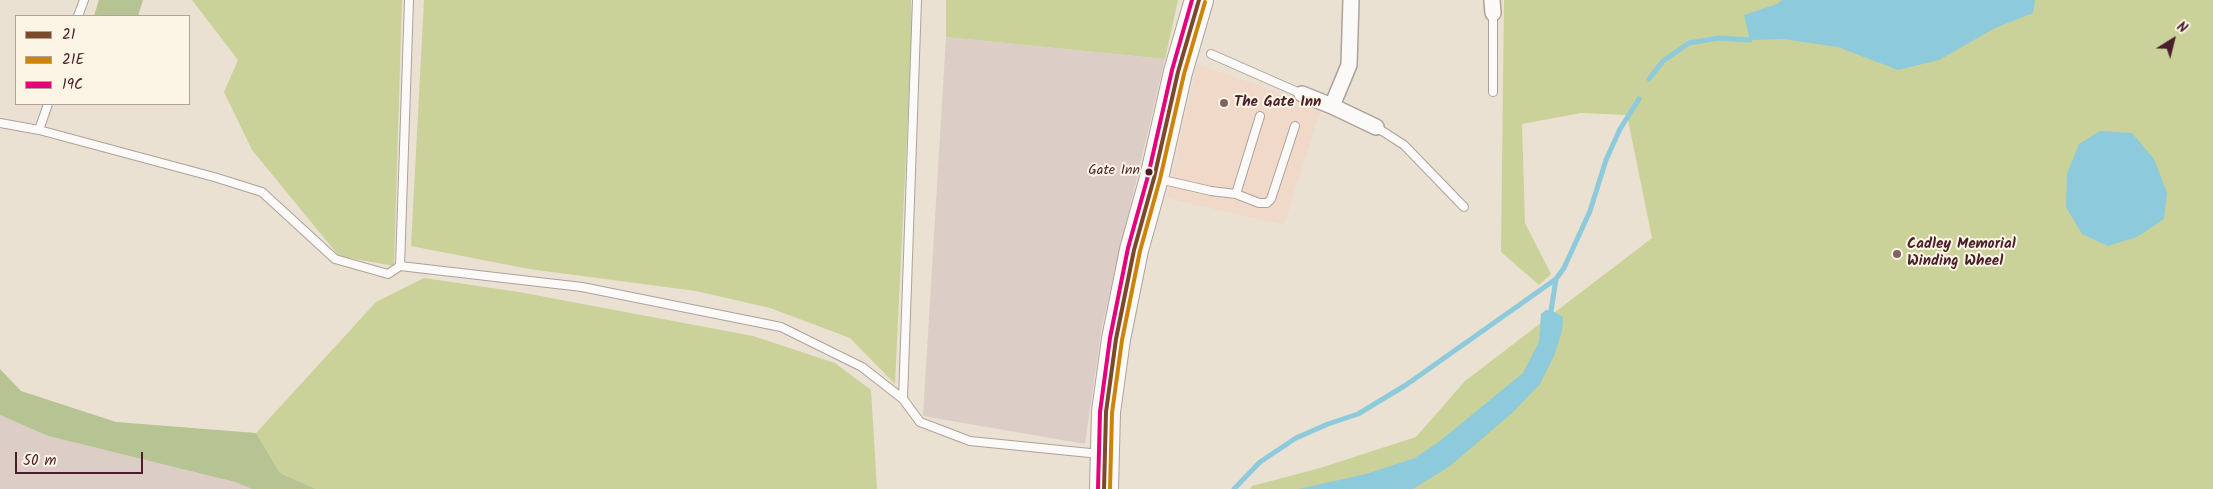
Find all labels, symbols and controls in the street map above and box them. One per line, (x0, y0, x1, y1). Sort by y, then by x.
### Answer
legend (15, 15, 190, 105)
north arrow (2148, 15, 2198, 65)
text: N (2172, 16, 2192, 39)
text: 21 (62, 23, 75, 47)
text: 21E (62, 48, 84, 72)
text: 19C (62, 73, 83, 97)
place label: The Gate Inn (1234, 94, 1321, 112)
marker: The Gate Inn (1218, 97, 1230, 109)
place label: Gate Inn (1088, 164, 1140, 180)
marker: Gate Inn (1144, 167, 1154, 177)
place label: Cadley Memorial Winding Wheel (1907, 236, 2016, 271)
marker: Cadley Memorial Winding Wheel (1891, 248, 1903, 260)
scale bar (18, 442, 145, 474)
text: 50 m (23, 449, 57, 473)

